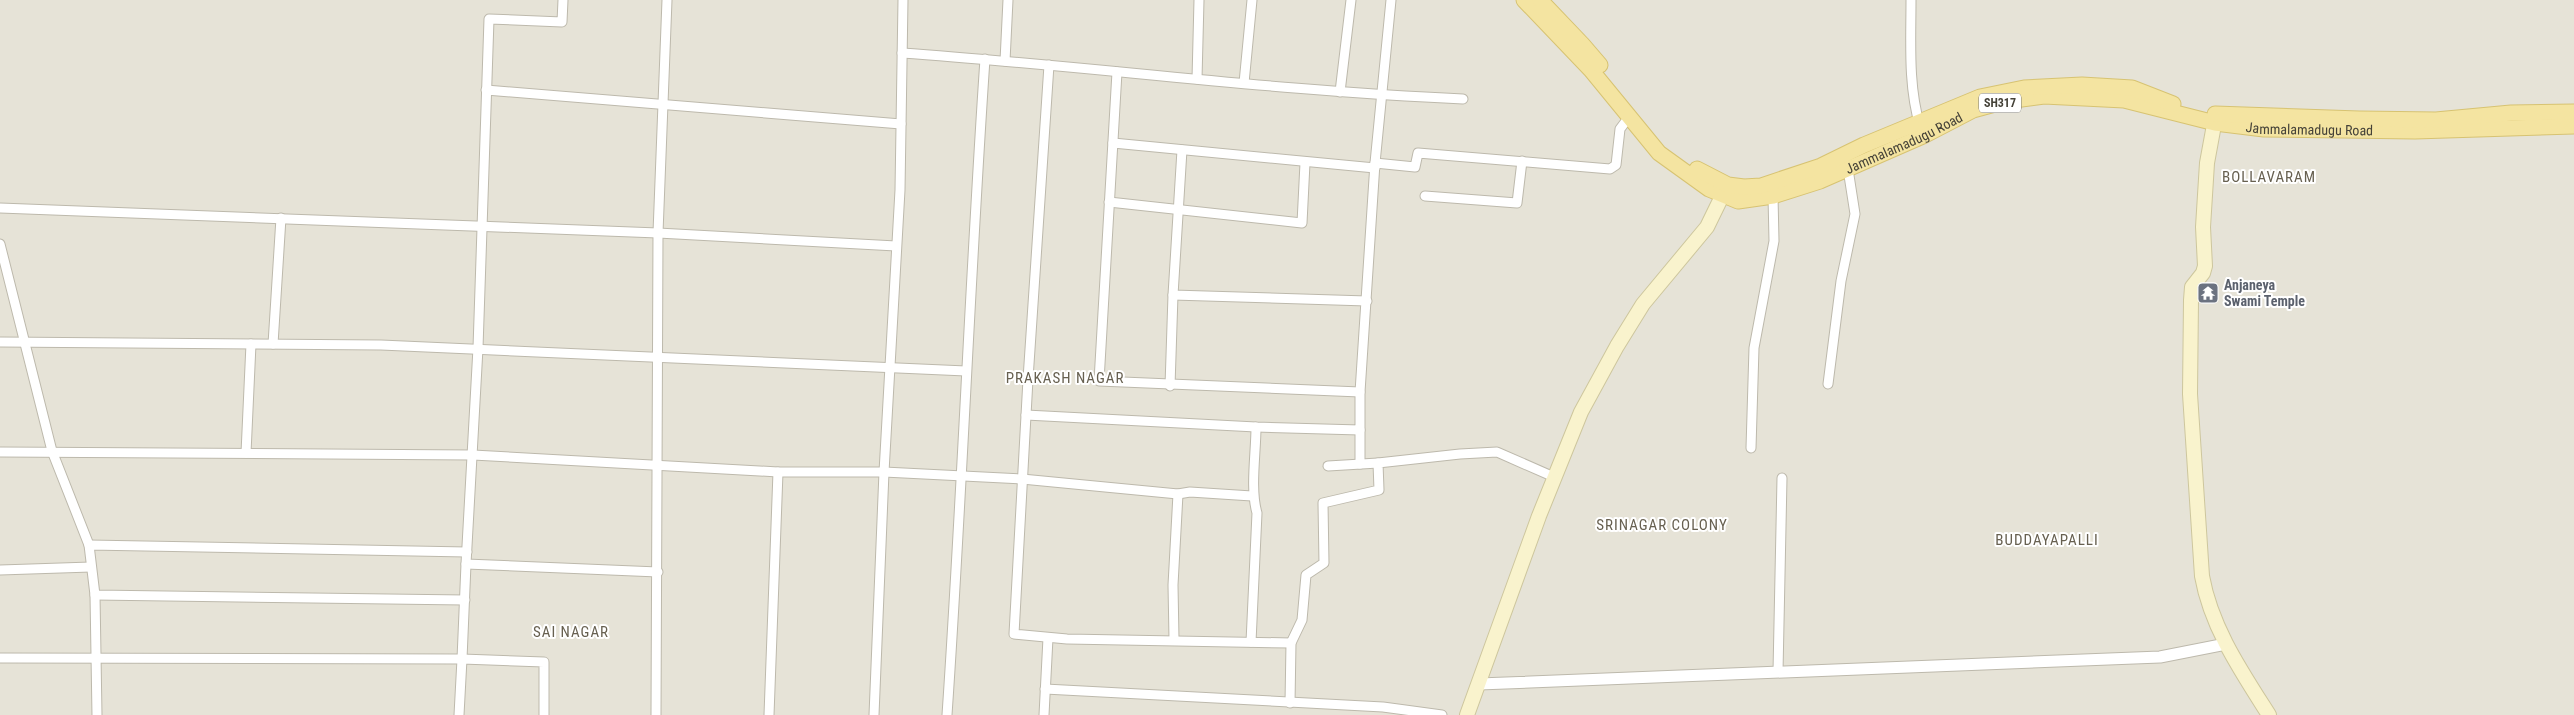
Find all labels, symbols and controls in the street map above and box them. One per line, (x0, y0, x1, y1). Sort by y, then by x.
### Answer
road number: SH317 (1979, 94, 2021, 112)
street label: Jammalamadugu Road (1843, 109, 1965, 177)
street label: Jammalamadugu Road (2245, 119, 2373, 138)
district label: BOLLAVARAM (2222, 168, 2316, 186)
place label: Anjaneya Swami Temple (2224, 277, 2305, 309)
temple icon: Anjaneya Swami Temple (2196, 281, 2220, 305)
district label: PRAKASH NAGAR (1006, 369, 1124, 387)
district label: SRINAGAR COLONY (1596, 516, 1728, 534)
district label: BUDDAYAPALLI (1995, 531, 2099, 549)
district label: SAI NAGAR (533, 623, 609, 641)

